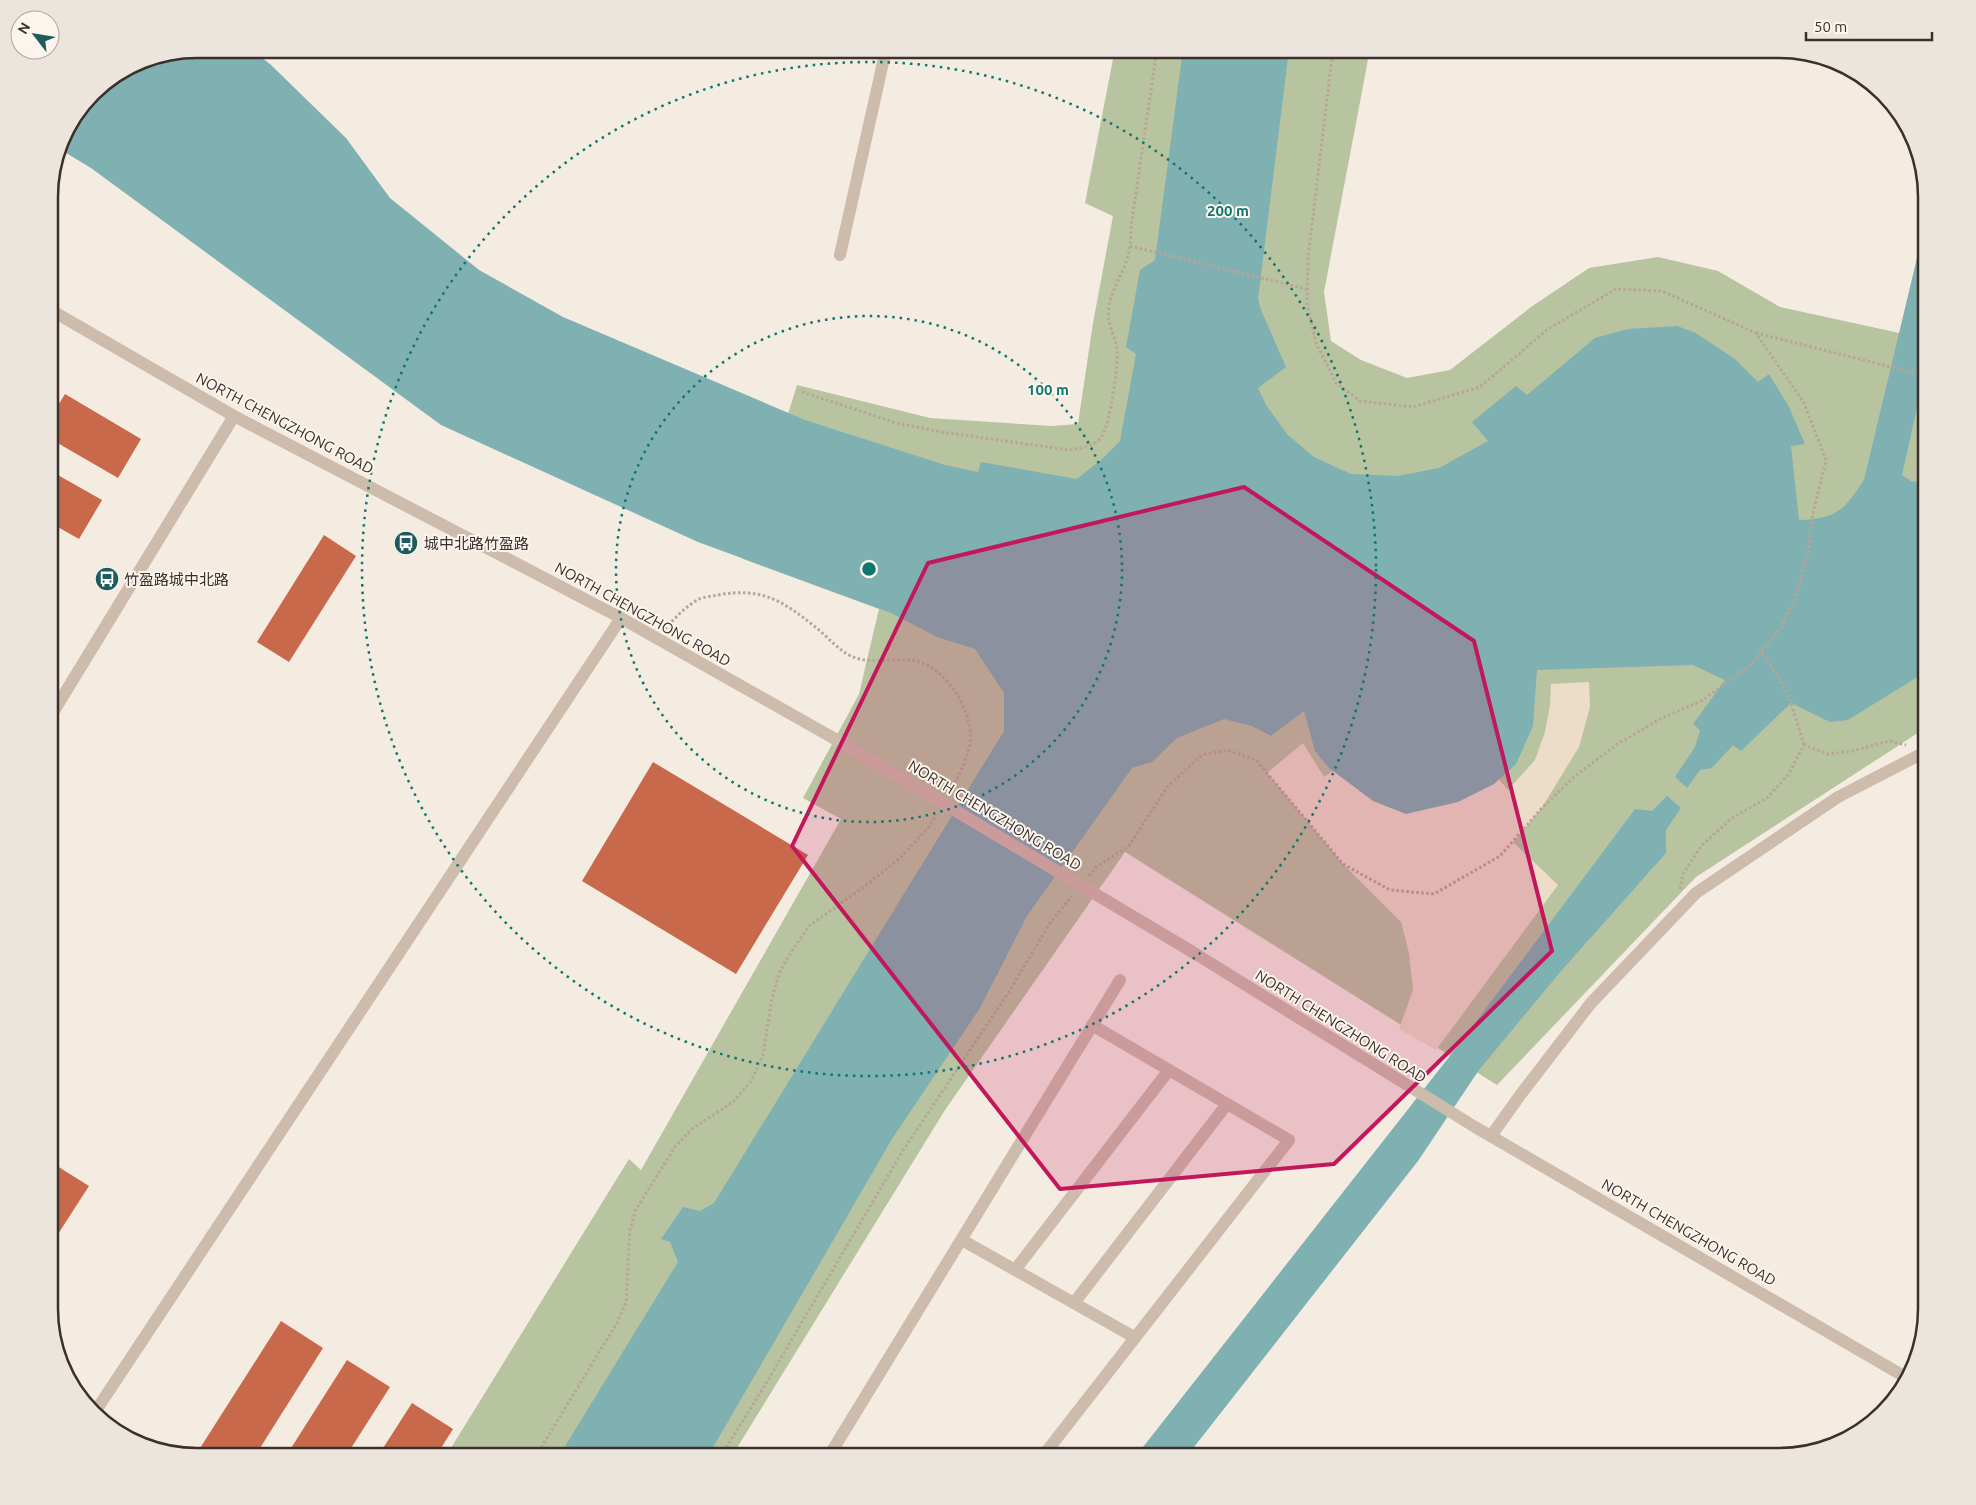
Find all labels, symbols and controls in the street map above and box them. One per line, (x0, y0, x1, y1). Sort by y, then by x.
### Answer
north arrow (10, 10, 60, 60)
scale bar (1806, 10, 1932, 42)
text: 50 m (1814, 18, 1847, 35)
text: N (14, 20, 33, 37)
text: 200 m (1207, 202, 1249, 219)
street label: NORTH CHENGZHONG ROAD (193, 369, 377, 477)
text: 100 m (1027, 381, 1069, 398)
bus stop icon: 城中北路竹盈路 (393, 530, 419, 556)
place label: 城中北路竹盈路 (424, 535, 529, 552)
street label: NORTH CHENGZHONG ROAD (552, 558, 734, 670)
centre of rings (860, 560, 878, 578)
bus stop icon: 竹盈路城中北路 (94, 566, 120, 592)
place label: 竹盈路城中北路 (124, 571, 229, 588)
street label: NORTH CHENGZHONG ROAD (906, 757, 1084, 873)
street label: NORTH CHENGZHONG ROAD (1252, 966, 1430, 1086)
street label: NORTH CHENGZHONG ROAD (1599, 1175, 1779, 1289)

